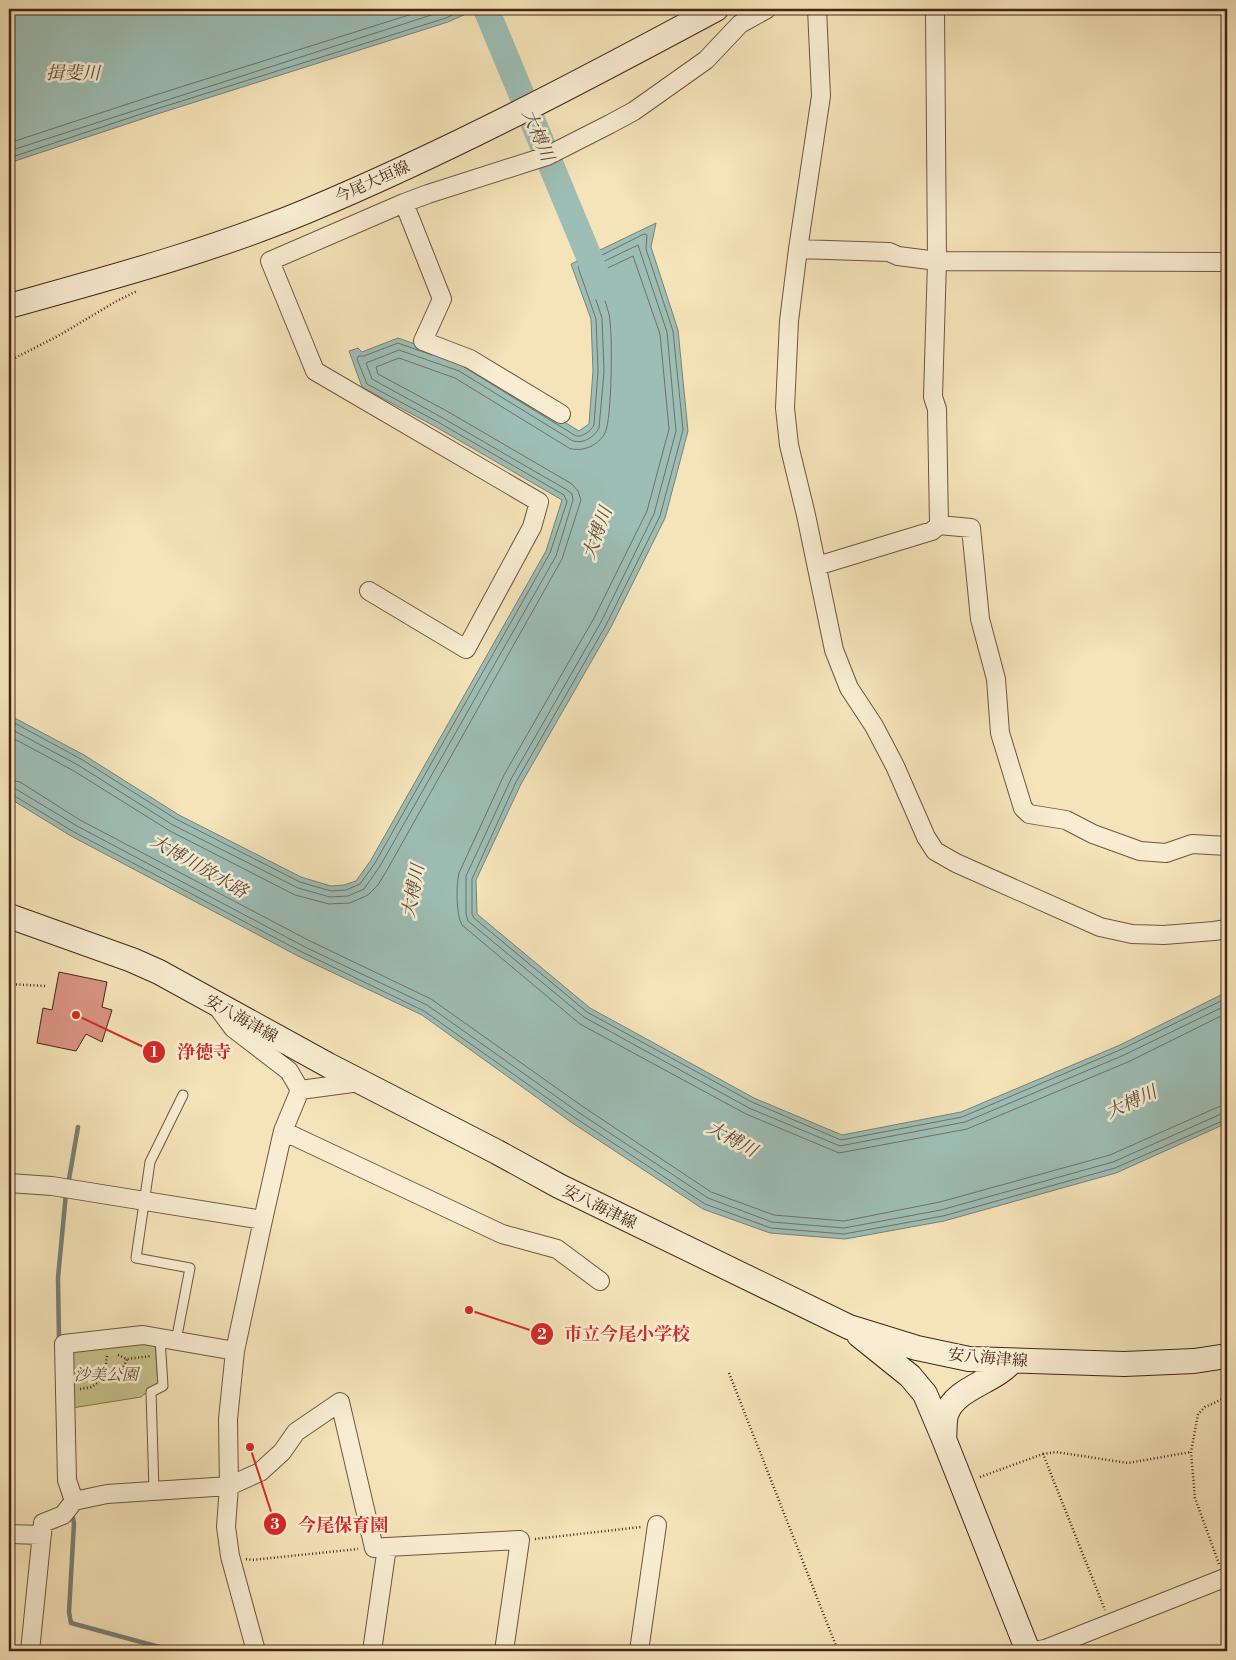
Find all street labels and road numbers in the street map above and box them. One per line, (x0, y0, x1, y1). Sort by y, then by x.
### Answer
street label: 今尾大垣線 (332, 157, 413, 207)
street label: 安八海津線 (202, 991, 281, 1047)
street label: 安八海津線 (559, 1180, 640, 1233)
street label: 安八海津線 (947, 1345, 1029, 1371)

